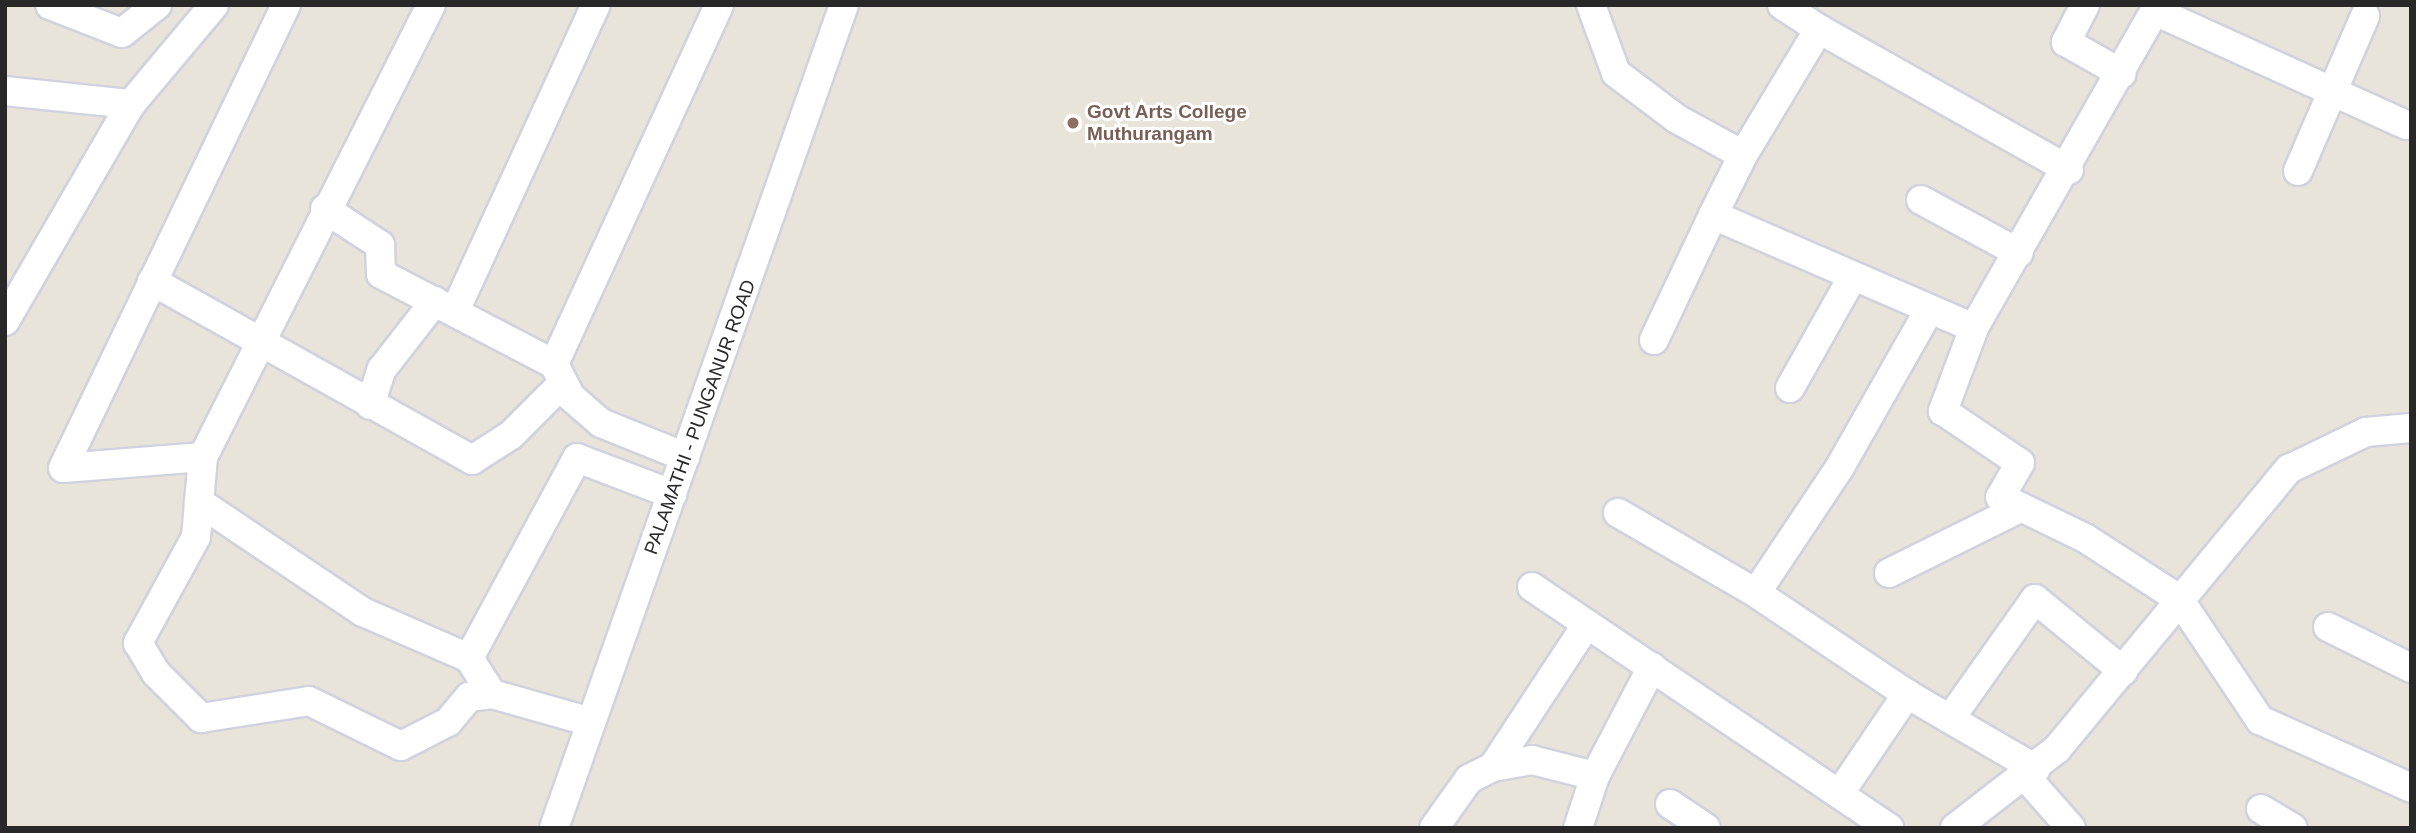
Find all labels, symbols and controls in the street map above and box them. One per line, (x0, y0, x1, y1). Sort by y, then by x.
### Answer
place label: Govt Arts College Muthurangam (1087, 101, 1247, 145)
marker: Govt Arts College Muthurangam (1065, 115, 1081, 131)
street label: PALAMATHI - PUNGANUR ROAD (640, 277, 760, 557)

